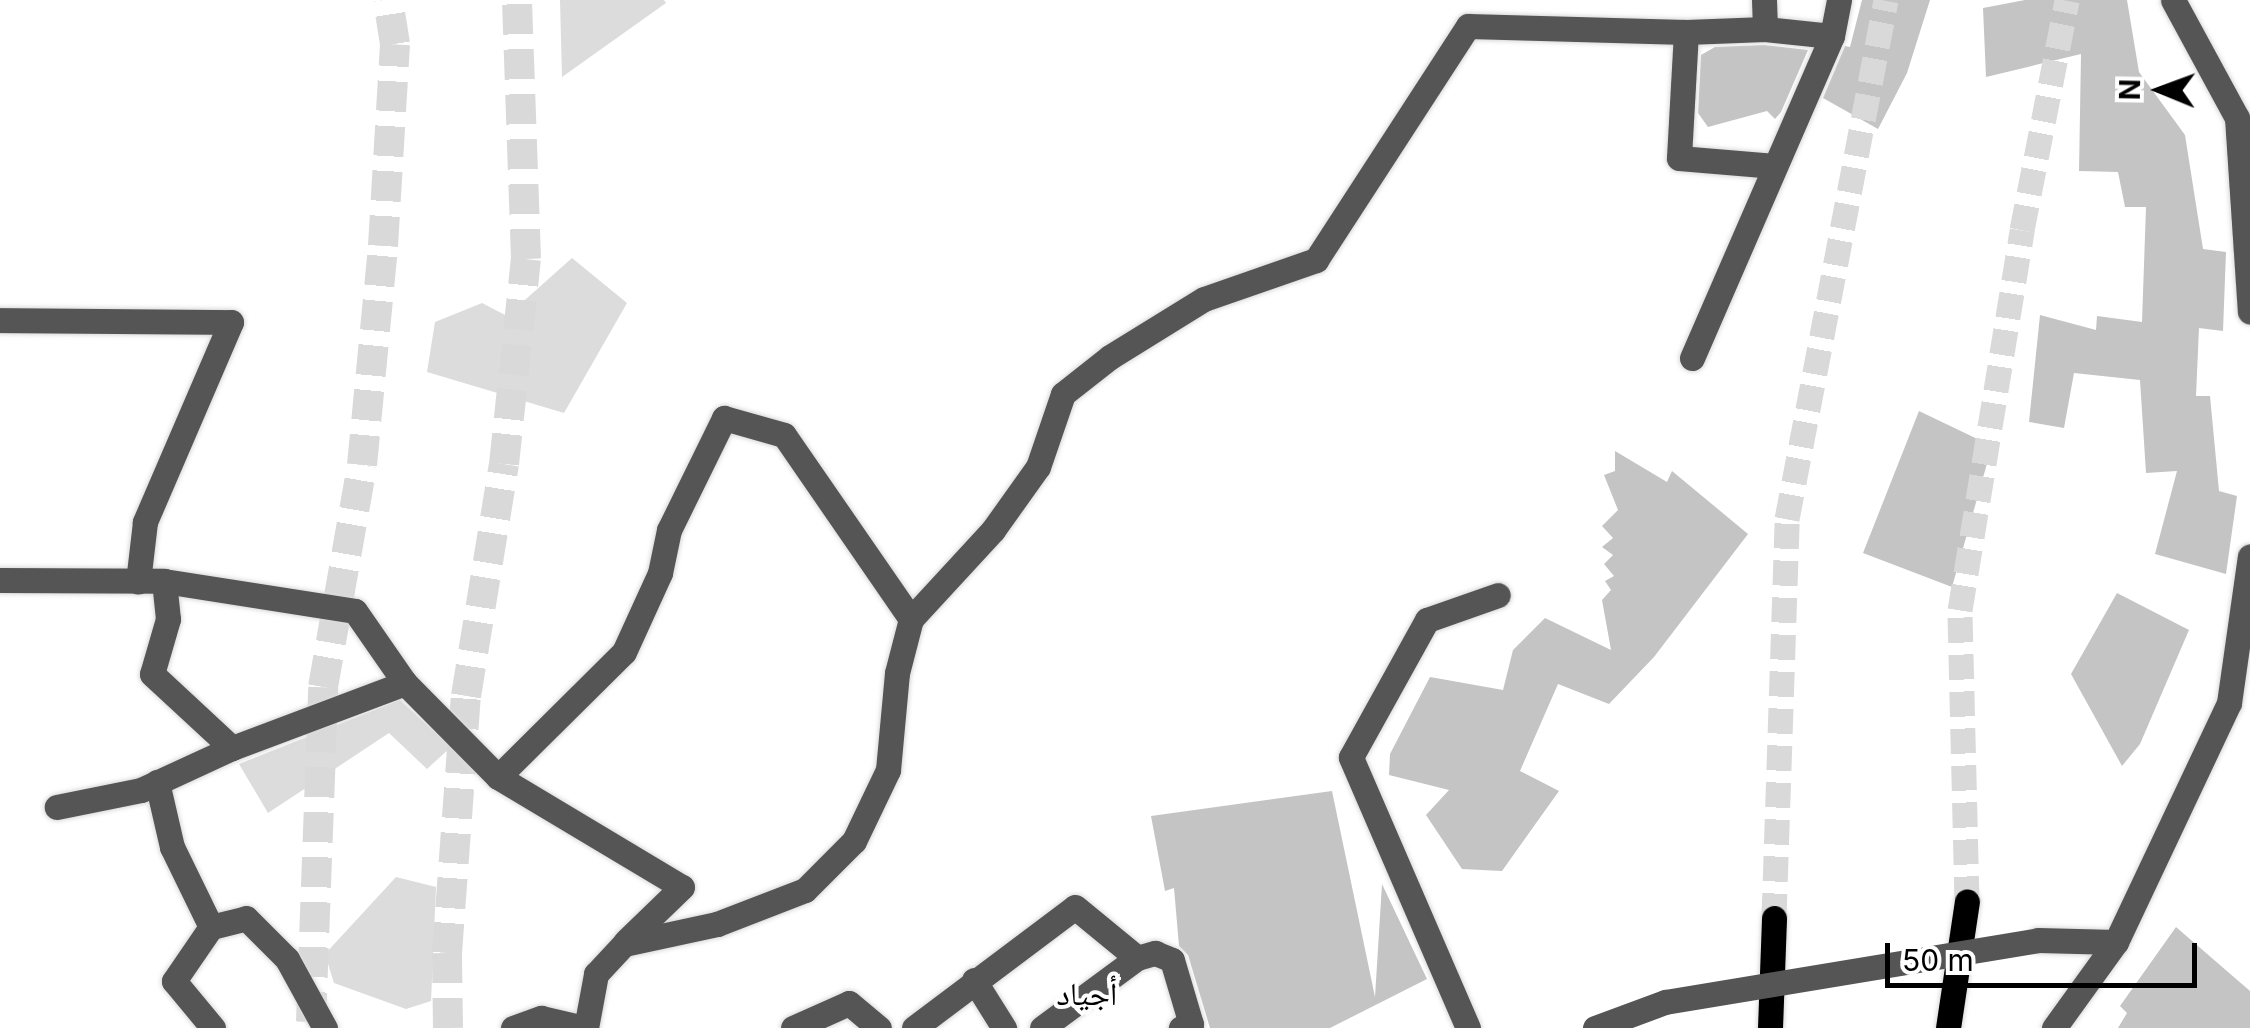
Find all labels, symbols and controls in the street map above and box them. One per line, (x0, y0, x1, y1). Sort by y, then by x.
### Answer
north arrow (2110, 40, 2210, 140)
text: N (2113, 79, 2147, 100)
scale bar (1890, 923, 2202, 985)
text: 50 m (1902, 942, 1974, 978)
district label: أجياد (1057, 975, 1117, 1013)

